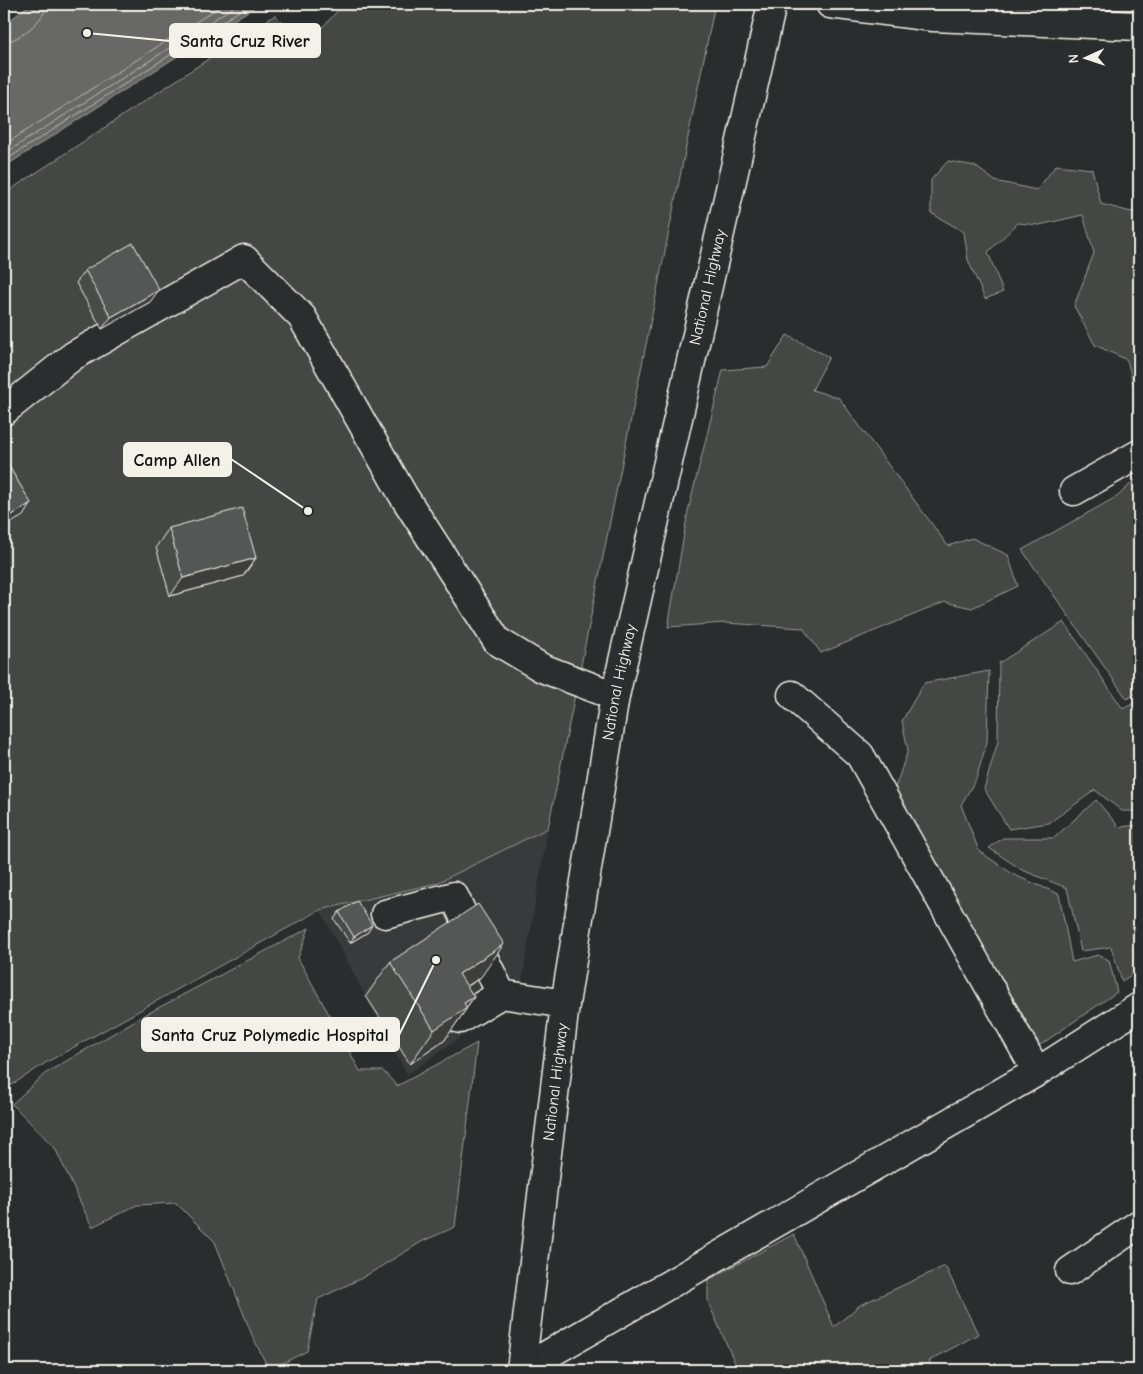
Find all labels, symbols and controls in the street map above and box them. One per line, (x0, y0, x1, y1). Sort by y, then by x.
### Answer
callout: Santa Cruz River (170, 24, 320, 57)
text: Santa Cruz River (180, 31, 311, 52)
north arrow (1060, 32, 1110, 82)
text: N (1065, 54, 1082, 64)
street label: National Highway (686, 226, 730, 347)
callout: Camp Allen (124, 443, 231, 476)
text: Camp Allen (133, 450, 221, 471)
street label: National Highway (599, 621, 640, 742)
callout: Santa Cruz Polymedic Hospital (142, 1018, 399, 1051)
street label: National Highway (540, 1021, 572, 1142)
text: Santa Cruz Polymedic Hospital (151, 1025, 389, 1046)

